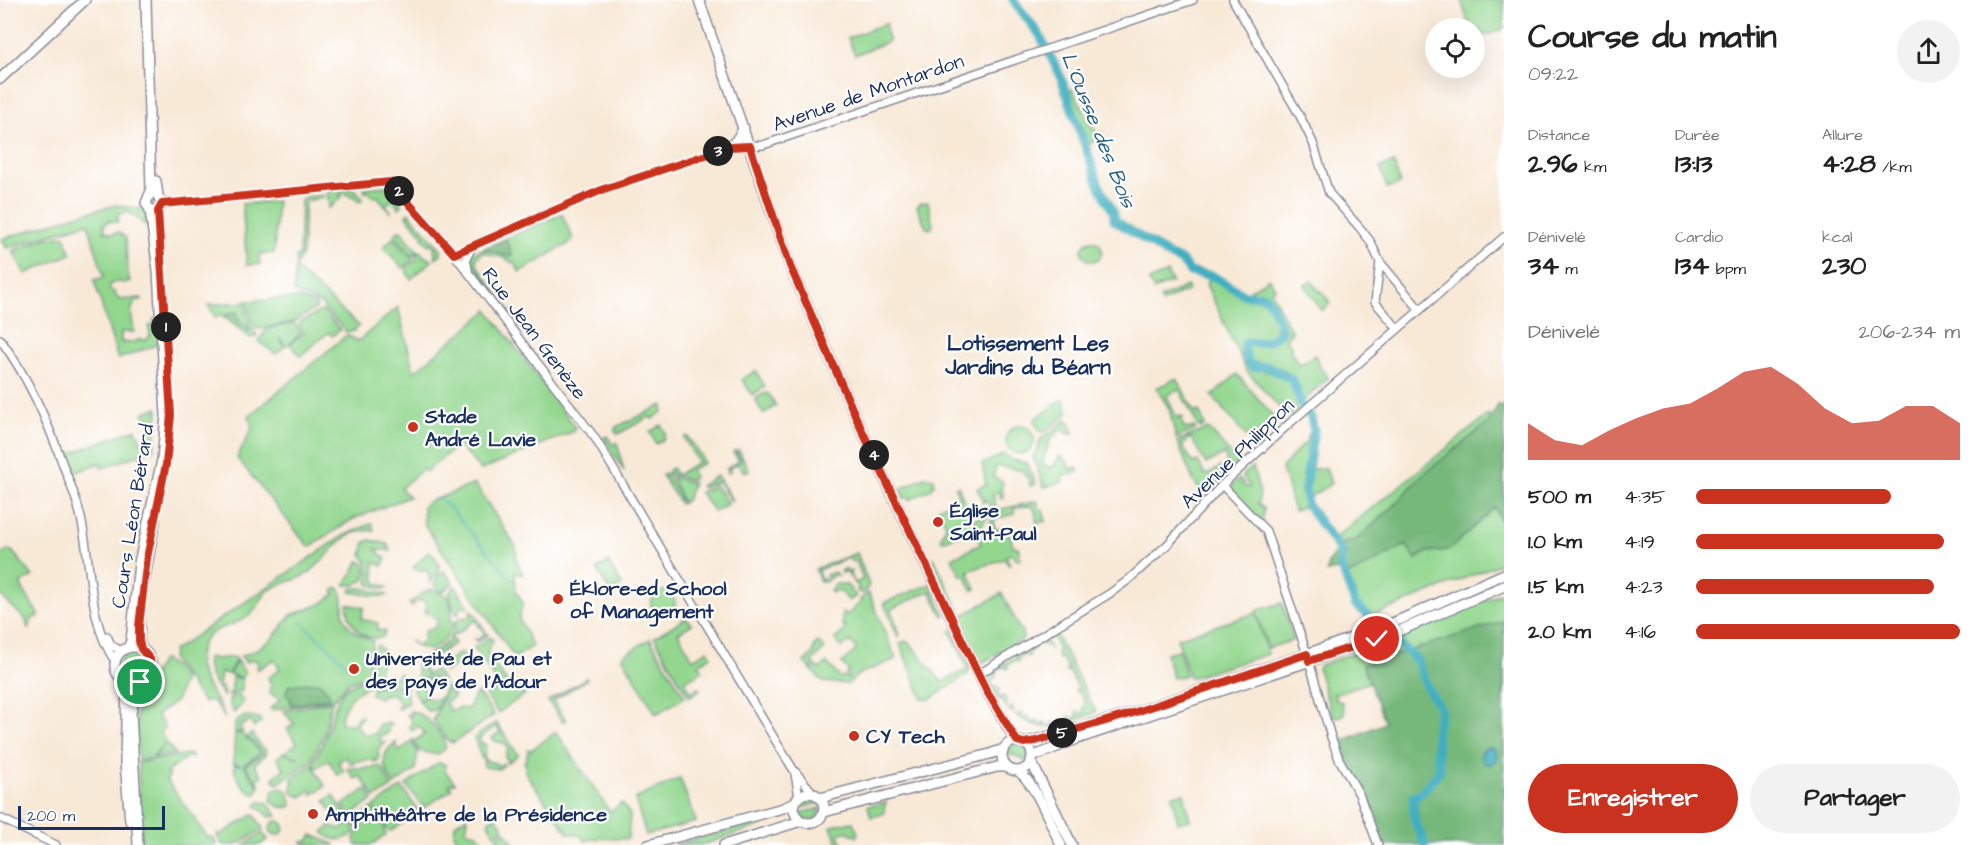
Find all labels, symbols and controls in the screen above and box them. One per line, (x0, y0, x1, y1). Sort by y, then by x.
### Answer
text: Course du matin (1528, 14, 1777, 60)
map controls (1425, 18, 1485, 78)
button: locate (1425, 18, 1485, 78)
button: share (1897, 20, 1960, 83)
street label: Avenue de Montardon (769, 47, 968, 139)
water label: L'Ousse des Bois (1054, 48, 1143, 213)
text: 09:22 (1528, 60, 1578, 88)
text: Distance (1528, 124, 1590, 146)
text: Durée (1675, 124, 1720, 146)
text: Allure (1822, 124, 1863, 146)
pin: 3 (703, 136, 733, 166)
text: 3 (714, 140, 722, 162)
text: 2.96 (1528, 146, 1578, 182)
text: 13:13 (1675, 146, 1712, 182)
text: 4:28 (1822, 146, 1876, 182)
text: km (1578, 156, 1606, 178)
text: /km (1876, 156, 1912, 178)
pin: 2 (384, 176, 414, 206)
text: 2 (394, 180, 404, 202)
text: Dénivelé (1528, 226, 1586, 248)
text: Cardio (1675, 226, 1723, 248)
text: kcal (1822, 226, 1853, 248)
text: 34 (1528, 248, 1559, 284)
text: 134 (1675, 248, 1709, 284)
text: 230 (1822, 248, 1867, 284)
text: m (1559, 258, 1578, 280)
text: bpm (1709, 258, 1746, 280)
street label: Rue Jean Genèze (475, 262, 593, 406)
pin: 1 (151, 312, 181, 342)
text: 1 (165, 316, 167, 338)
text: Dénivelé (1528, 318, 1600, 346)
text: 206–234 m (1858, 318, 1960, 346)
district label: Lotissement Les Jardins du Béarn (944, 329, 1111, 382)
street label: Avenue Philippon (1175, 392, 1301, 515)
place label: Stade André Lavie (424, 403, 536, 454)
marker: Stade André Lavie (406, 420, 420, 434)
street label: Cours Léon Bérard (105, 422, 161, 610)
pin: 4 (859, 440, 889, 470)
text: 4 (869, 444, 879, 466)
text: 500 m (1528, 483, 1591, 511)
text: 4:35 (1624, 483, 1665, 511)
place label: Église Saint-Paul (949, 497, 1037, 548)
marker: Église Saint-Paul (931, 515, 945, 529)
text: 1.0 km (1528, 528, 1582, 556)
text: 4:19 (1624, 528, 1655, 556)
text: 1.5 km (1528, 573, 1583, 601)
text: 4:23 (1624, 573, 1663, 601)
place label: Éklore-ed School of Management (570, 575, 727, 627)
marker: Éklore-ed School of Management (551, 592, 565, 606)
pin (1351, 613, 1402, 664)
text: 2.0 km (1528, 618, 1591, 646)
text: 4:16 (1624, 618, 1656, 646)
icon: check (1360, 622, 1393, 655)
place label: Université de Pau et des pays de l'Adour (365, 645, 552, 697)
pin (114, 656, 165, 707)
marker: Université de Pau et des pays de l'Adour (347, 662, 361, 676)
icon: arrive (123, 665, 156, 698)
pin: 5 (1047, 718, 1077, 748)
text: 5 (1056, 722, 1068, 744)
place label: CY Tech (866, 723, 946, 751)
marker: CY Tech (847, 729, 861, 743)
button: Enregistrer (1528, 764, 1738, 833)
button: Partager (1750, 764, 1960, 833)
place label: Amphithéâtre de la Présidence (325, 801, 607, 829)
scale bar (18, 803, 165, 830)
text: 200 m (27, 805, 75, 827)
marker: Amphithéâtre de la Présidence (306, 807, 320, 821)

